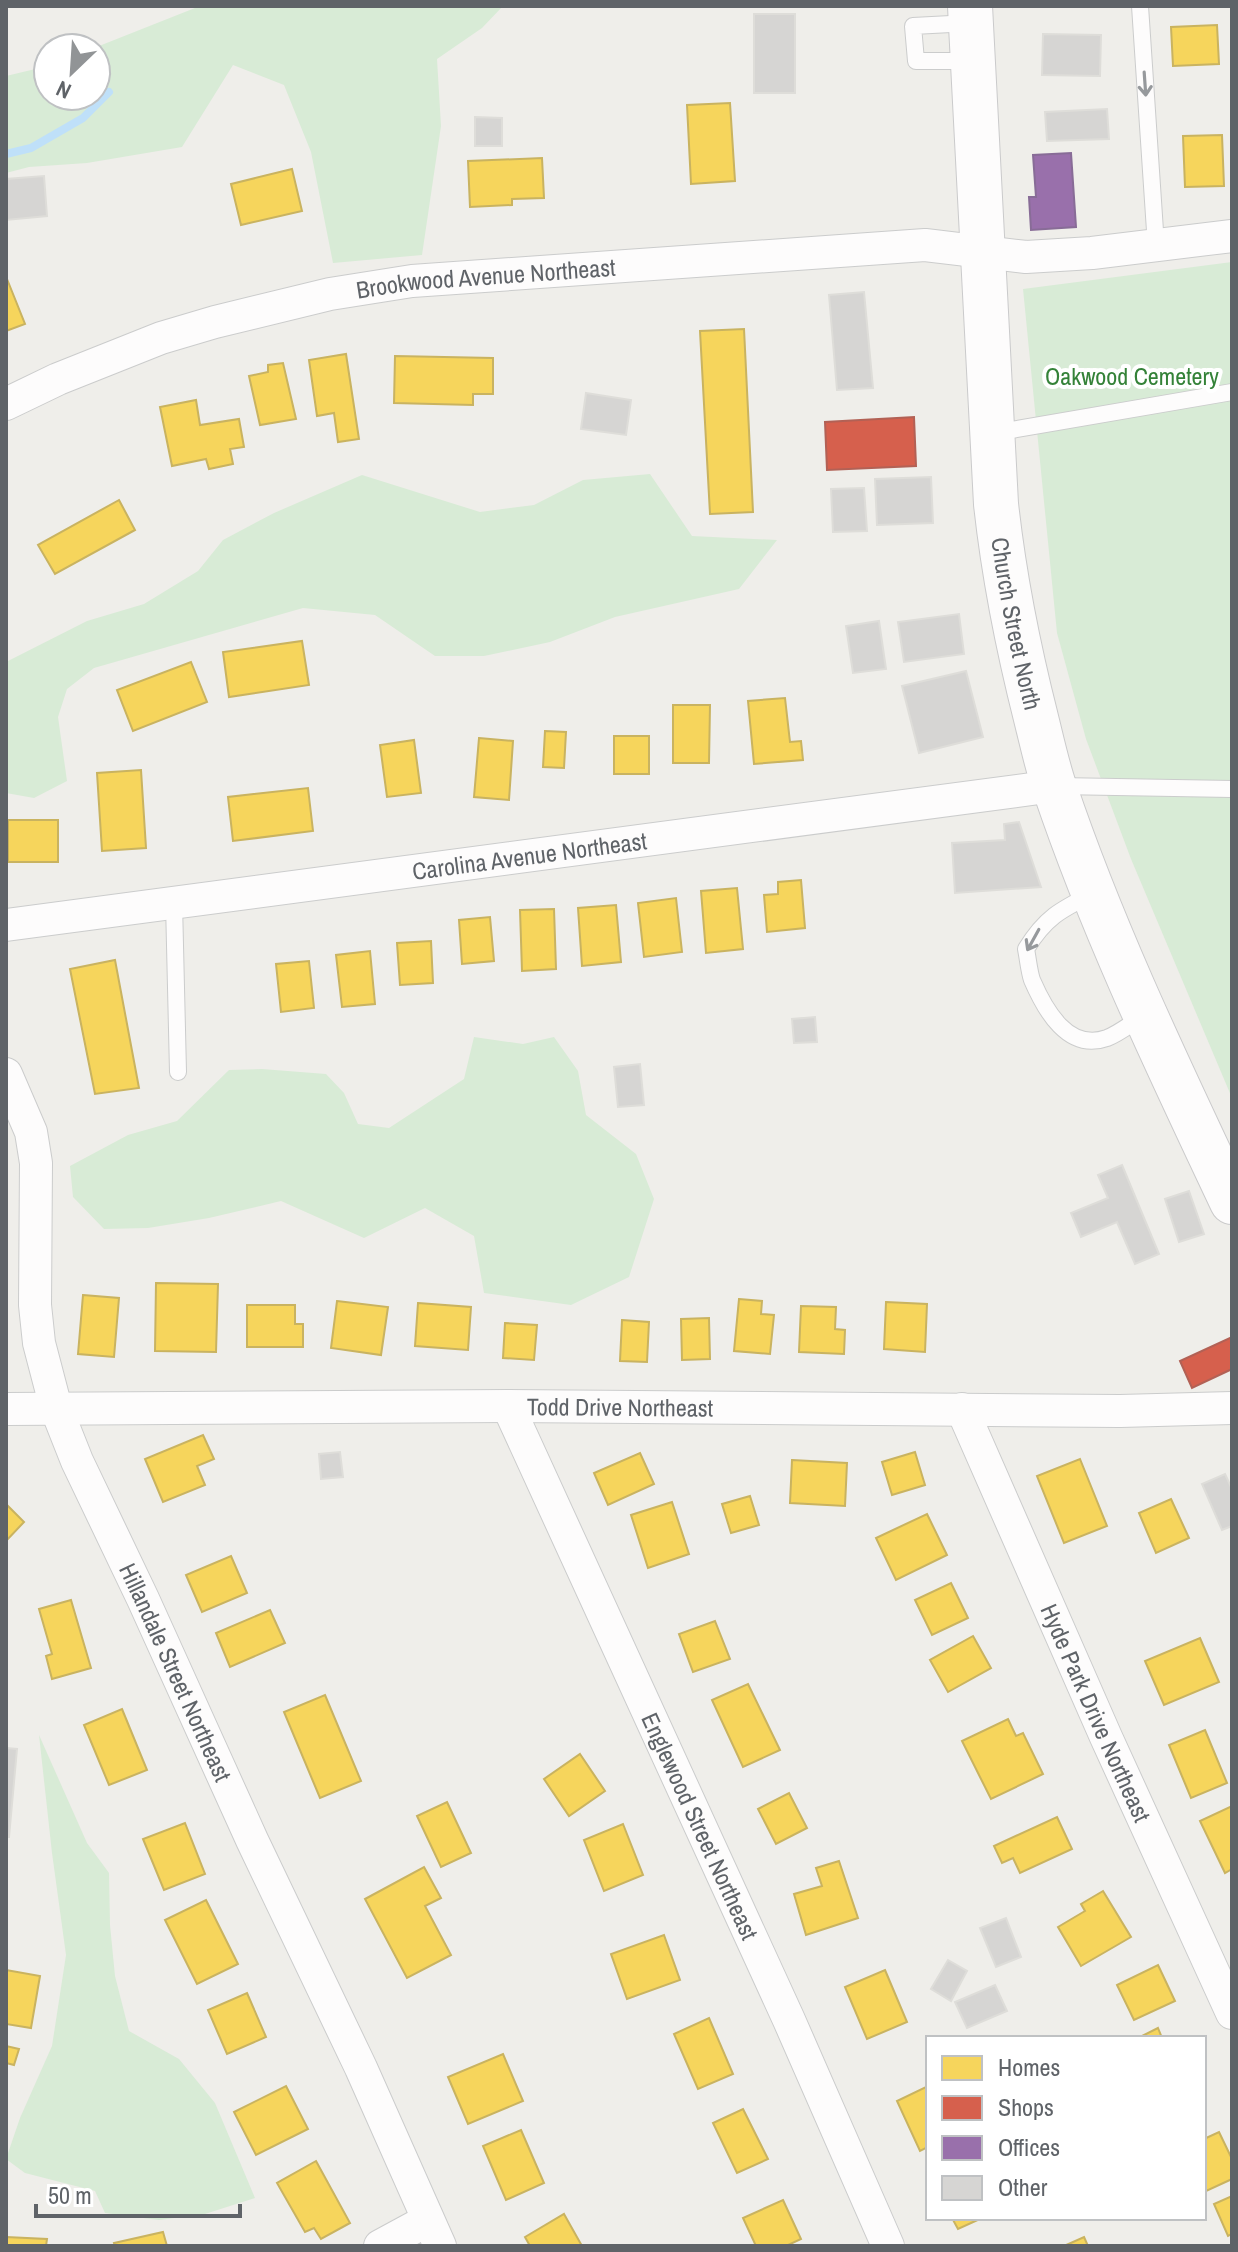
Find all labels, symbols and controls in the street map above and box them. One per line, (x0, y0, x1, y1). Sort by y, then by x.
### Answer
north arrow (32, 32, 112, 112)
one-way arrow (1138, 70, 1153, 97)
text: N (51, 74, 76, 106)
street label: Brookwood Avenue Northeast (354, 251, 617, 306)
park label: Oakwood Cemetery (1045, 360, 1219, 392)
street label: Church Street North (984, 535, 1049, 713)
street label: Carolina Avenue Northeast (410, 824, 649, 887)
one-way arrow (1025, 928, 1041, 951)
street label: Todd Drive Northeast (527, 1390, 714, 1424)
street label: Hillandale Street Northeast (112, 1558, 240, 1787)
street label: Hyde Park Drive Northeast (1033, 1599, 1159, 1827)
street label: Englewood Street Northeast (634, 1707, 766, 1945)
legend (926, 2036, 1206, 2220)
text: Homes (998, 2051, 1060, 2083)
text: Shops (998, 2091, 1054, 2123)
text: Offices (998, 2131, 1060, 2163)
scale bar (36, 2168, 240, 2218)
text: Other (998, 2171, 1048, 2203)
text: 50 m (48, 2179, 92, 2211)

